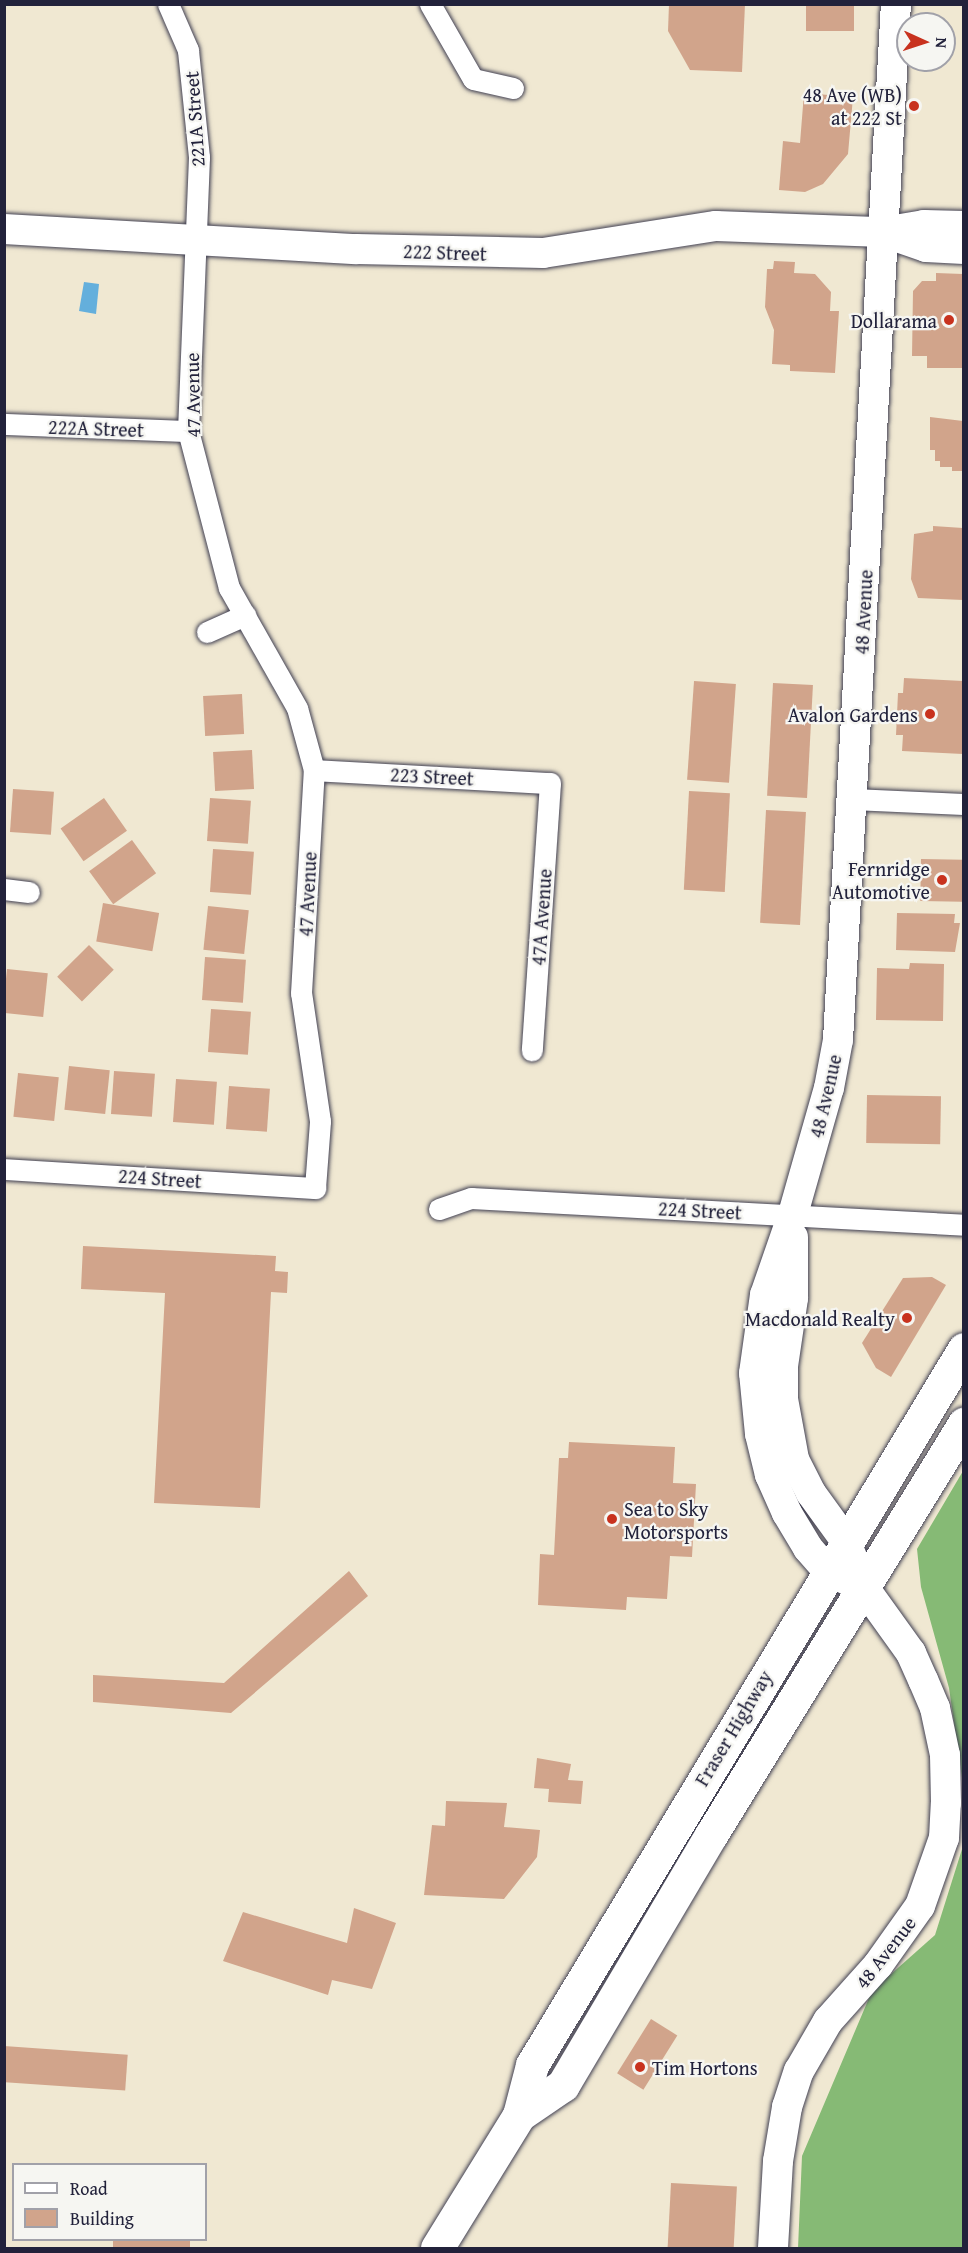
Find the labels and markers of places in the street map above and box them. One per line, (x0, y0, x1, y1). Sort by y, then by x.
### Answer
place label: 48 Ave (WB) at 222 St (803, 83, 902, 130)
marker: 48 Ave (WB) at 222 St (907, 99, 921, 113)
place label: Dollarama (851, 308, 937, 332)
marker: Dollarama (942, 313, 956, 327)
place label: Avalon Gardens (788, 702, 918, 726)
marker: Avalon Gardens (923, 707, 937, 721)
place label: Fernridge Automotive (832, 856, 930, 903)
marker: Fernridge Automotive (935, 873, 949, 887)
place label: Macdonald Realty (745, 1306, 895, 1330)
marker: Macdonald Realty (900, 1311, 914, 1325)
place label: Sea to Sky Motorsports (624, 1496, 728, 1543)
marker: Sea to Sky Motorsports (605, 1512, 619, 1526)
place label: Tim Hortons (652, 2055, 758, 2079)
marker: Tim Hortons (633, 2060, 647, 2074)

